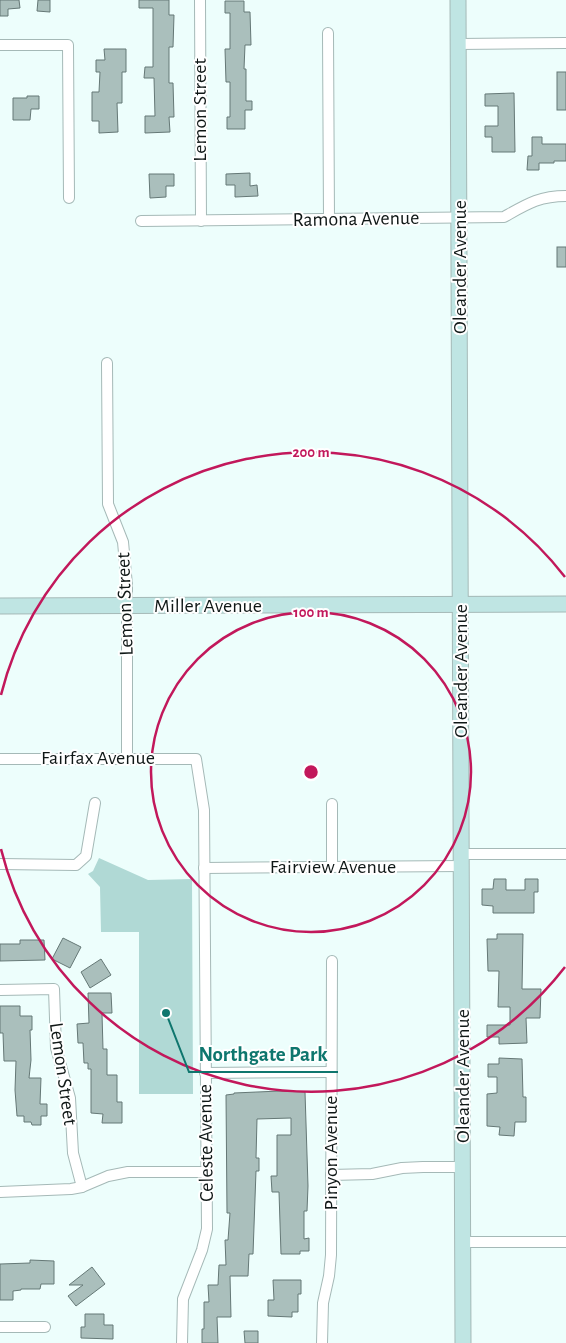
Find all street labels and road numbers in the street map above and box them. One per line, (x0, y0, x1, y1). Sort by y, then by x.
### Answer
street label: Lemon Street (190, 58, 210, 162)
street label: Oleander Avenue (450, 200, 470, 334)
street label: Ramona Avenue (293, 208, 419, 230)
street label: Lemon Street (113, 551, 137, 656)
street label: Miller Avenue (154, 596, 262, 616)
street label: Oleander Avenue (451, 604, 471, 738)
street label: Fairfax Avenue (41, 748, 155, 768)
street label: Fairview Avenue (270, 857, 396, 877)
street label: Oleander Avenue (453, 1009, 473, 1143)
street label: Lemon Street (46, 1021, 80, 1127)
street label: Celeste Avenue (195, 1084, 217, 1202)
street label: Pinyon Avenue (321, 1096, 341, 1210)

